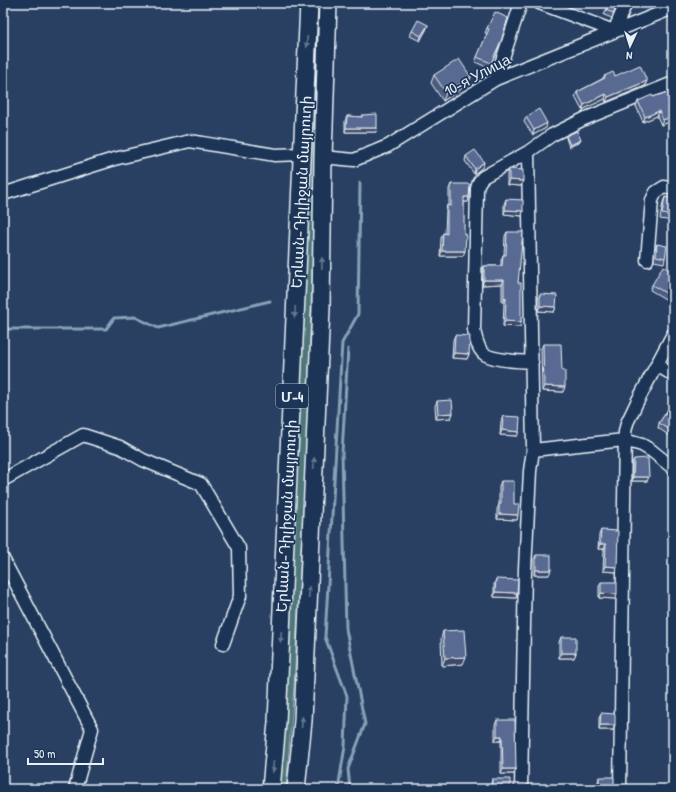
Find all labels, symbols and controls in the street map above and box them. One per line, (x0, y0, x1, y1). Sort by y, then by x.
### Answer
north arrow (610, 26, 650, 66)
one-way arrow (304, 36, 311, 48)
street label: 10-я Улица (440, 48, 514, 101)
text: N (626, 49, 633, 63)
street label: Երևան-Դիլիջան մայրուղի (285, 95, 317, 289)
one-way arrow (319, 256, 325, 269)
one-way arrow (292, 306, 299, 318)
road number: Մ-4 (276, 384, 308, 408)
street label: Երևան-Դիլիջան մայրուղի (270, 419, 302, 613)
one-way arrow (311, 457, 318, 469)
one-way arrow (305, 586, 312, 598)
one-way arrow (278, 631, 284, 644)
one-way arrow (299, 716, 306, 728)
scale bar (28, 740, 103, 766)
text: 50 m (34, 745, 55, 762)
one-way arrow (270, 761, 277, 773)

